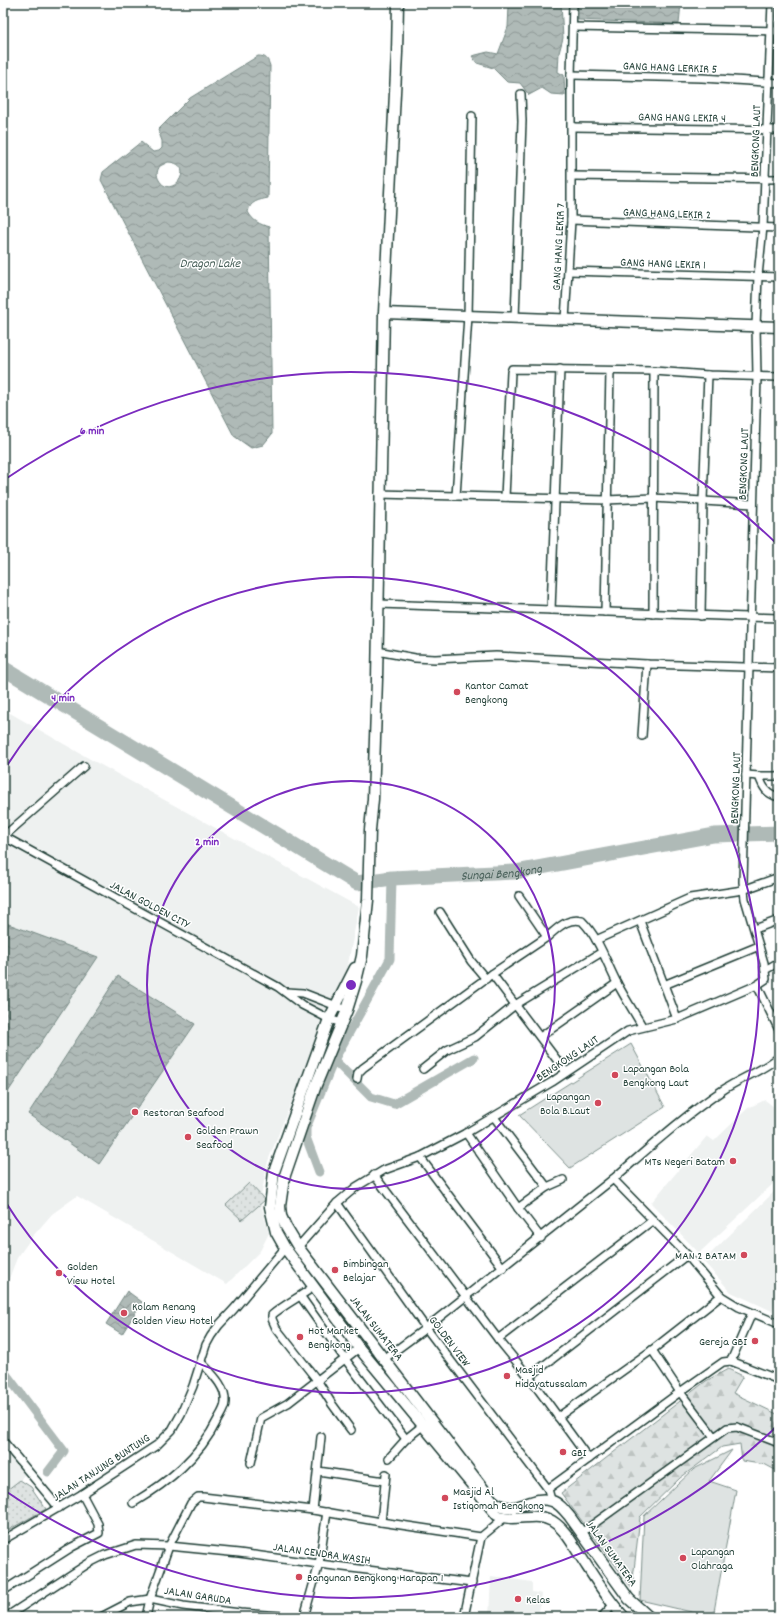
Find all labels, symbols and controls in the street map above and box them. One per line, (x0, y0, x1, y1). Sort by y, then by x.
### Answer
street label: GANG HANG LERKIR 5 (622, 58, 717, 79)
street label: BENGKONG LAUT (747, 104, 766, 177)
street label: GANG HANG LEKIR 4 (638, 109, 726, 128)
street label: GANG HANG LEKIR 7 (549, 202, 570, 291)
street label: GANG HANG LEKIR 2 (623, 204, 711, 225)
water label: Dragon Lake (180, 255, 242, 274)
street label: GANG HANG LEKIR 1 (620, 255, 706, 274)
text: 6 min (80, 423, 105, 440)
street label: BENGKONG LAUT (735, 427, 754, 500)
place label: Kantor Camat Bengkong (465, 678, 529, 709)
marker: Kantor Camat Bengkong (452, 687, 462, 697)
text: 4 min (51, 690, 75, 707)
street label: BENGKONG LAUT (727, 751, 746, 824)
text: 2 min (195, 834, 219, 851)
water label: Sungai Bengkong (461, 860, 545, 887)
street label: JALAN GOLDEN CITY (106, 877, 193, 934)
centre of rings (344, 978, 358, 992)
street label: BENGKONG LAUT (533, 1032, 603, 1087)
place label: Lapangan Bola Bengkong Laut (623, 1061, 689, 1092)
marker: Lapangan Bola Bengkong Laut (610, 1070, 620, 1080)
place label: Lapangan Bola B.Laut (540, 1089, 591, 1120)
marker: Lapangan Bola B.Laut (593, 1098, 603, 1108)
place label: Restoran Seafood (143, 1105, 224, 1122)
marker: Restoran Seafood (130, 1107, 140, 1117)
place label: Golden Prawn Seafood (196, 1123, 259, 1154)
marker: Golden Prawn Seafood (183, 1132, 193, 1142)
place label: MTs Negeri Batam (645, 1154, 725, 1171)
marker: MTs Negeri Batam (728, 1156, 738, 1166)
place label: MAN 2 BATAM (675, 1248, 736, 1265)
marker: MAN 2 BATAM (739, 1250, 749, 1260)
place label: Bimbingan Belajar (343, 1256, 389, 1287)
place label: Golden View Hotel (67, 1259, 115, 1290)
marker: Bimbingan Belajar (330, 1265, 340, 1275)
marker: Golden View Hotel (54, 1268, 64, 1278)
street label: JALAN SUMATERA (345, 1293, 407, 1365)
place label: Kolam Renang Golden View Hotel (132, 1299, 213, 1330)
marker: Kolam Renang Golden View Hotel (119, 1308, 129, 1318)
street label: GOLDEN VIEW (424, 1313, 474, 1371)
place label: Hot Market Bengkong (308, 1323, 359, 1354)
marker: Hot Market Bengkong (295, 1332, 305, 1342)
place label: Gereja GBI (699, 1334, 747, 1351)
marker: Gereja GBI (750, 1336, 760, 1346)
place label: Masjid Hidayatussalam (515, 1362, 587, 1393)
marker: Masjid Hidayatussalam (502, 1371, 512, 1381)
street label: JALAN TANJUNG BUNTUNG (50, 1430, 154, 1506)
place label: GBI (571, 1445, 587, 1462)
marker: GBI (558, 1447, 568, 1457)
place label: Masjid Al Istiqomah Bengkong (453, 1484, 544, 1515)
marker: Masjid Al Istiqomah Bengkong (440, 1493, 450, 1503)
street label: JALAN SUMATERA (581, 1517, 641, 1591)
street label: JALAN CENDRA WASIH (272, 1539, 372, 1570)
place label: Lapangan Olahraga (691, 1544, 735, 1575)
marker: Lapangan Olahraga (678, 1553, 688, 1563)
place label: Bangunan Bengkong Harapan 1 (307, 1570, 443, 1587)
marker: Bangunan Bengkong Harapan 1 (294, 1572, 304, 1582)
street label: JALAN GARUDA (163, 1583, 233, 1610)
place label: Kelas (526, 1592, 550, 1609)
marker: Kelas (513, 1594, 523, 1604)

